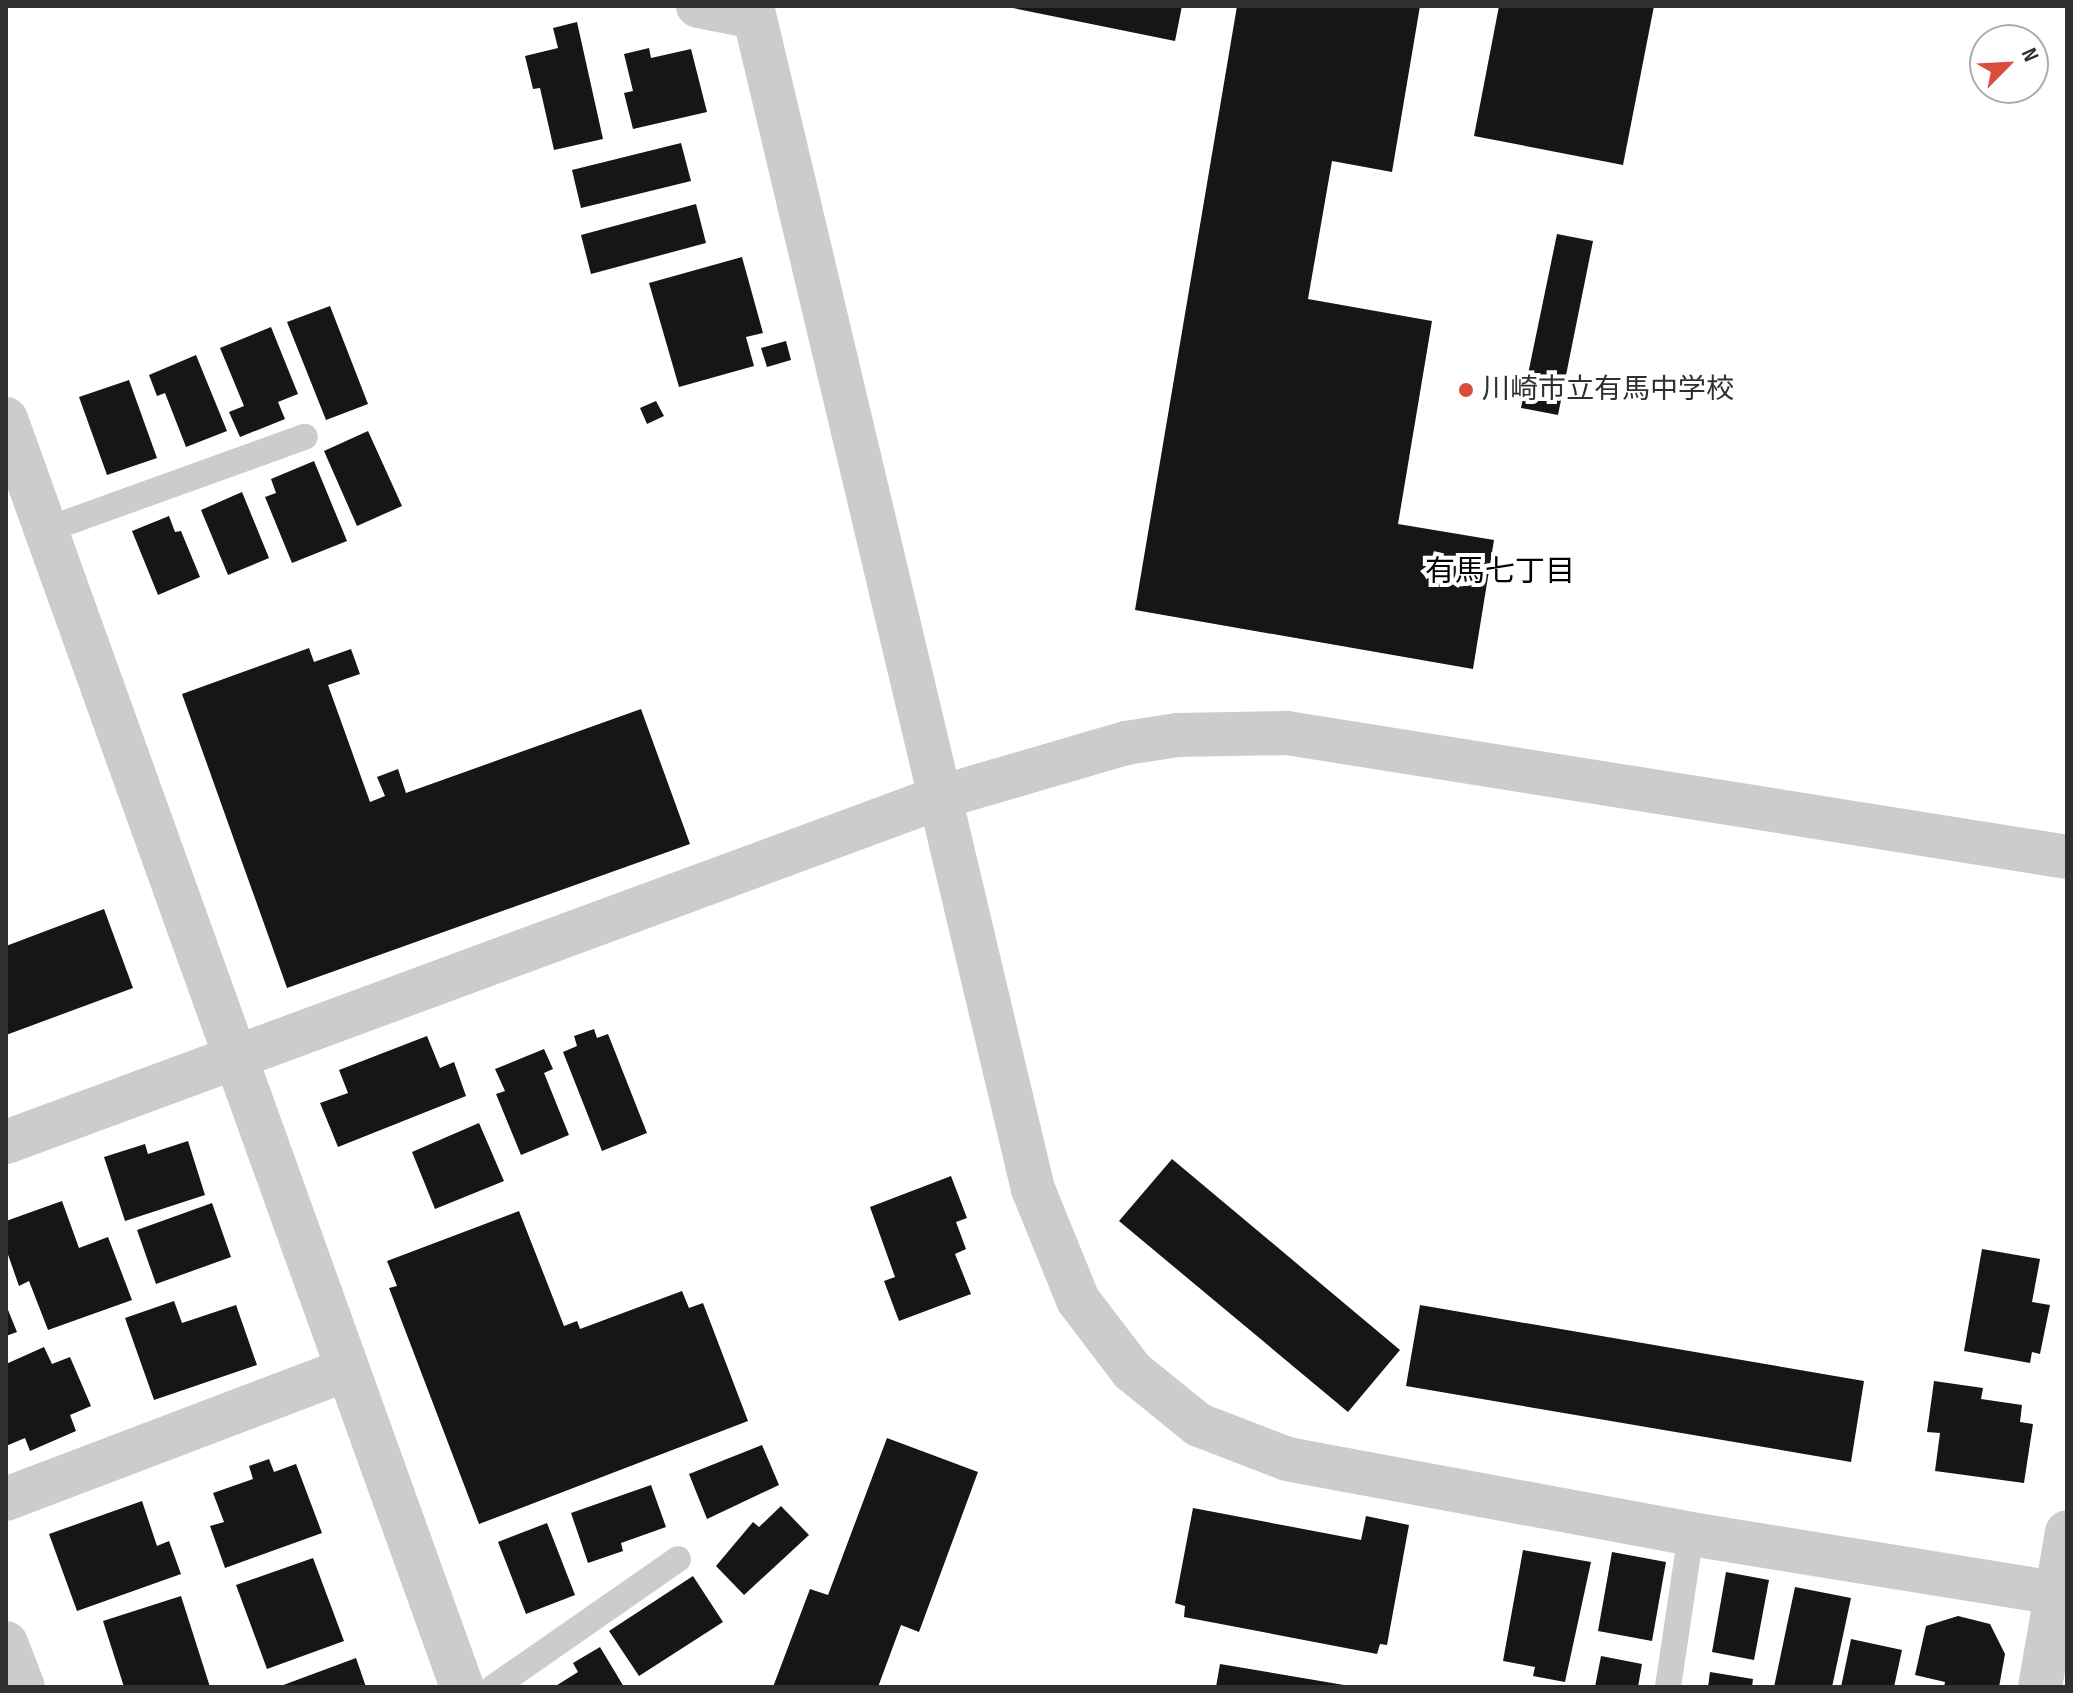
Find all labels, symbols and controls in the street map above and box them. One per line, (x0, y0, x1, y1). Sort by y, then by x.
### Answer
north arrow (1969, 24, 2049, 104)
text: N (2015, 44, 2044, 66)
place label: 川崎市立有馬中学校 (1482, 373, 1734, 407)
marker: 川崎市立有馬中学校 (1457, 381, 1475, 399)
district label: 有馬七丁目 (1425, 554, 1575, 590)

